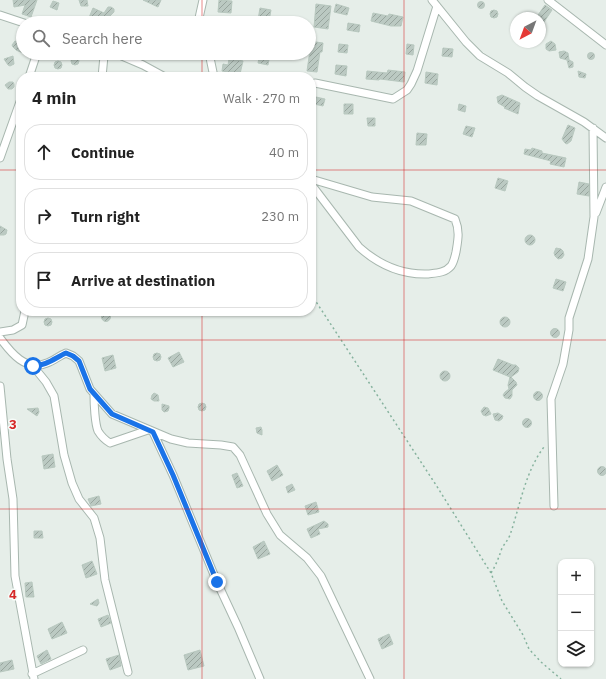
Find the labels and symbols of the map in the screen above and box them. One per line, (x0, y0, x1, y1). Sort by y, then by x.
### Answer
north arrow (510, 12, 546, 48)
route start (24, 357, 42, 375)
text: 3 (9, 416, 17, 433)
route end (208, 573, 226, 591)
text: 4 (9, 586, 17, 603)

